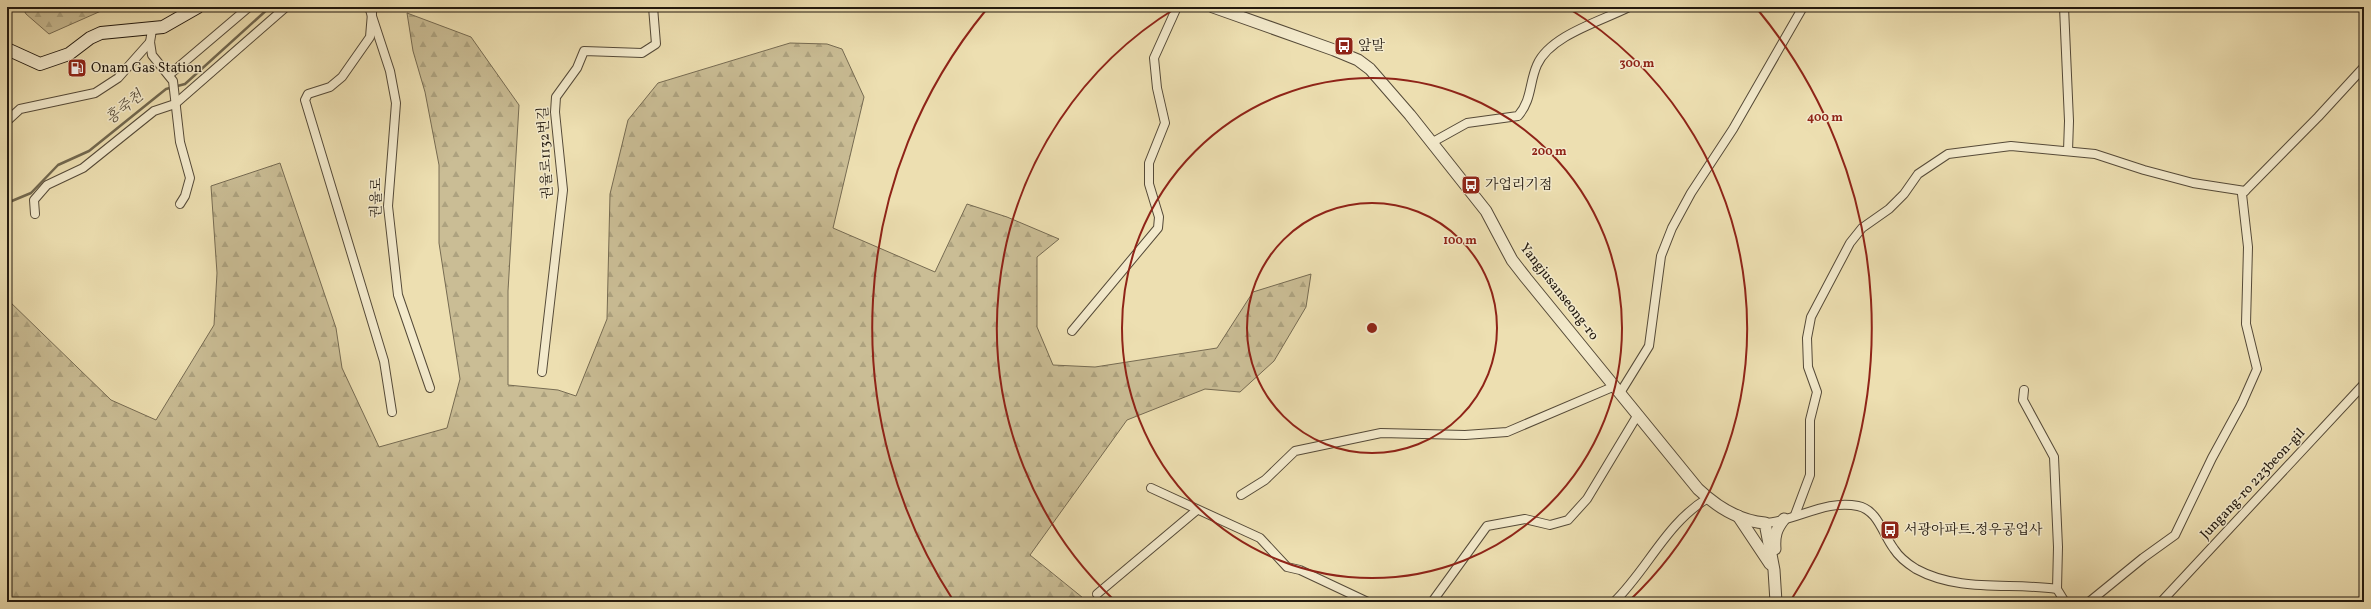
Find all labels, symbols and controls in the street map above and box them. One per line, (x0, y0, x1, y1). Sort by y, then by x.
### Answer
bus stop icon: 앞말 (1333, 35, 1355, 57)
place label: 앞말 (1358, 37, 1386, 56)
text: 300 m (1620, 56, 1655, 72)
fuel station icon: Onam Gas Station (66, 57, 88, 79)
place label: Onam Gas Station (91, 59, 202, 78)
water label: 홍죽천 (101, 85, 150, 130)
street label: 권율로1132번길 (534, 106, 558, 200)
text: 400 m (1807, 110, 1843, 126)
text: 200 m (1531, 144, 1567, 160)
bus stop icon: 가업리기점 (1460, 174, 1482, 196)
place label: 가업리기점 (1485, 176, 1553, 195)
street label: 권율로 (367, 177, 387, 218)
text: 100 m (1443, 233, 1477, 249)
street label: Yangjusanseong-ro (1515, 240, 1603, 344)
centre of rings (1365, 321, 1379, 335)
street label: Jungang-ro 223beon-gil (2196, 424, 2310, 544)
bus stop icon: 서광아파트.정우공업사 (1879, 519, 1901, 541)
place label: 서광아파트.정우공업사 (1904, 521, 2043, 540)

